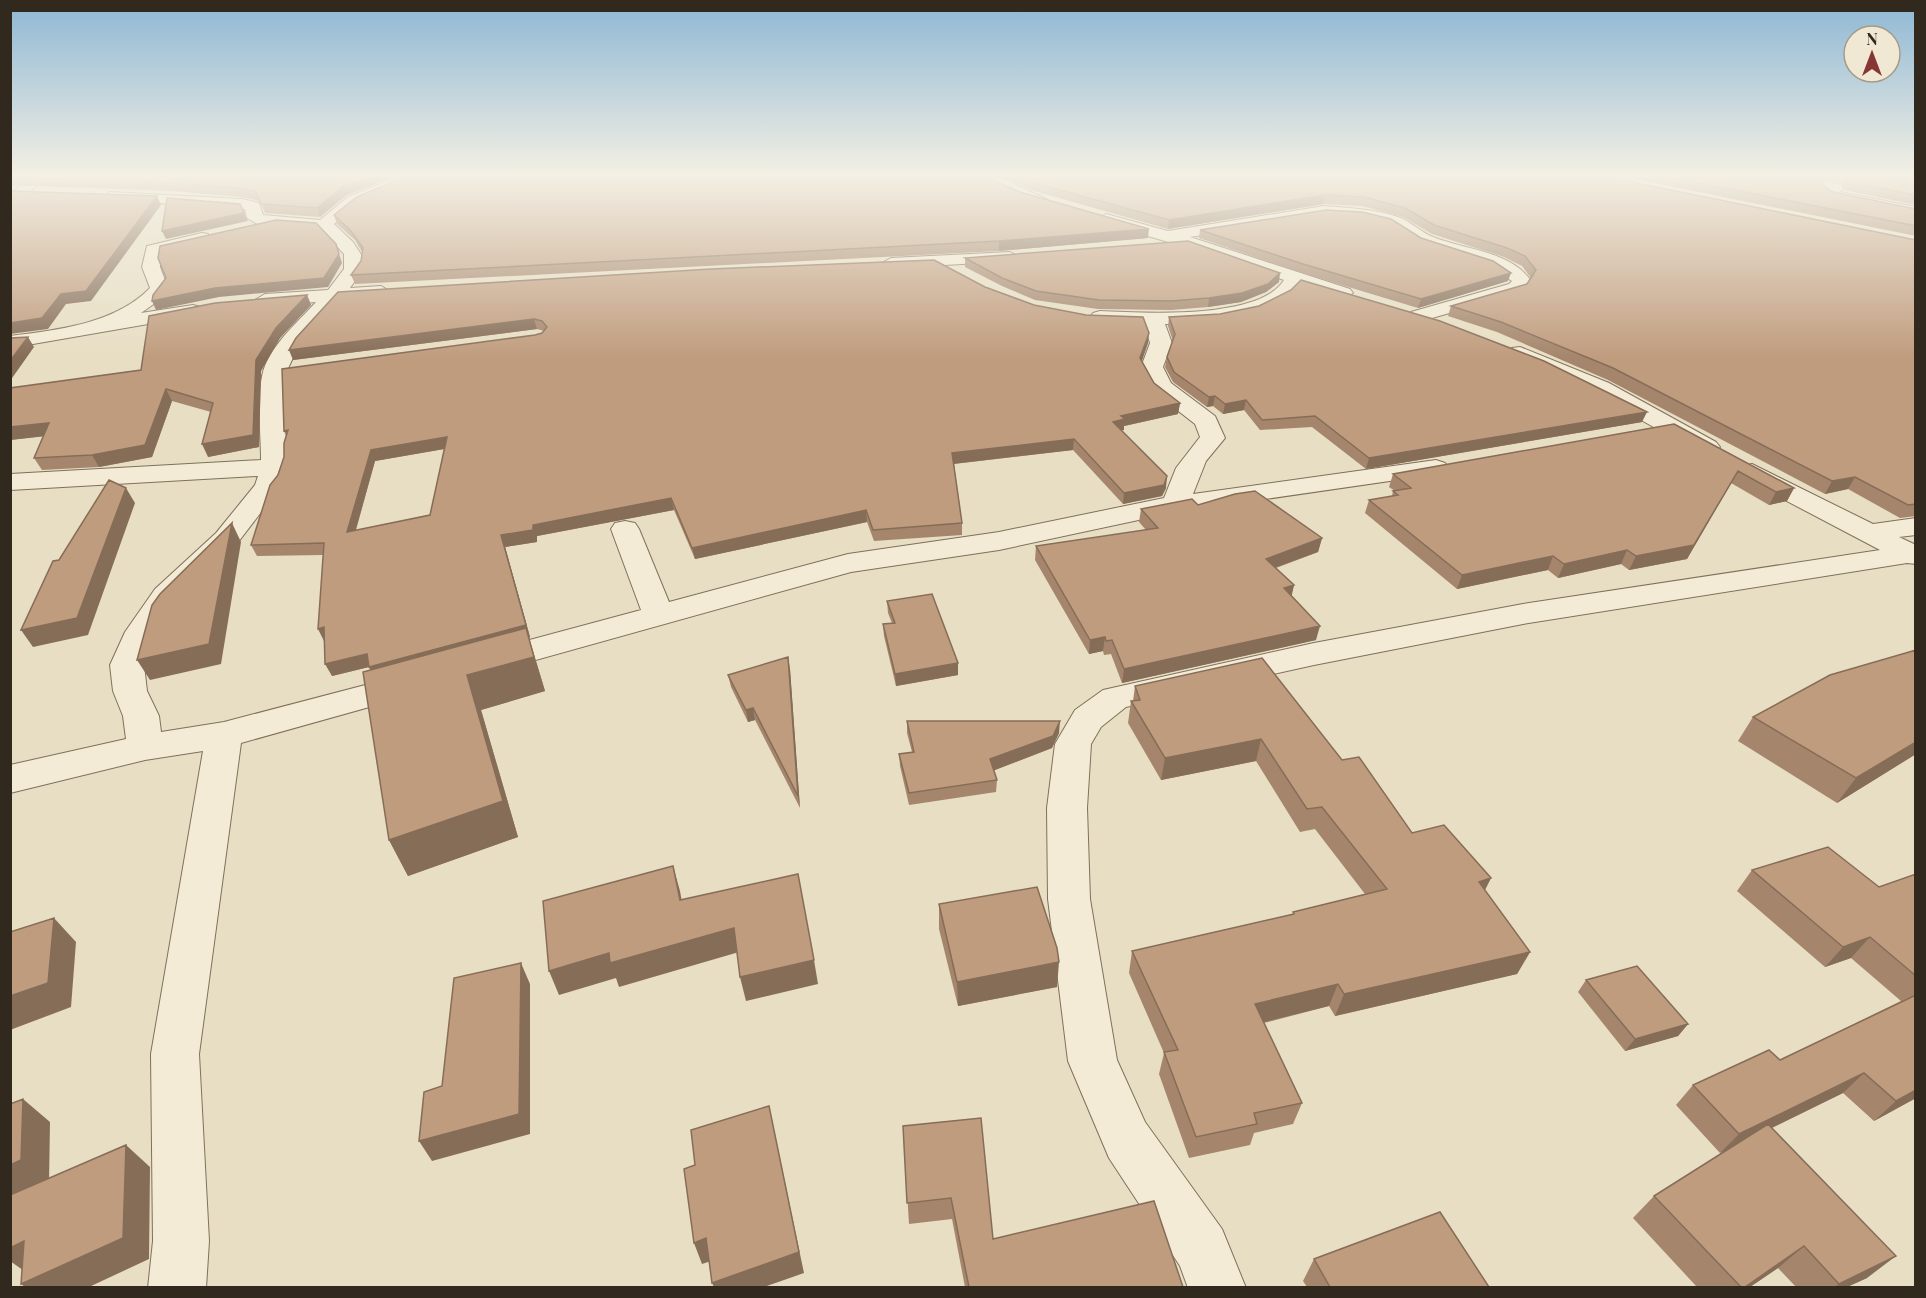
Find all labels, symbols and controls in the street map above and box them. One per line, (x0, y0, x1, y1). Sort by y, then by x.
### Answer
north arrow (1842, 24, 1902, 84)
text: N (1866, 28, 1878, 49)

